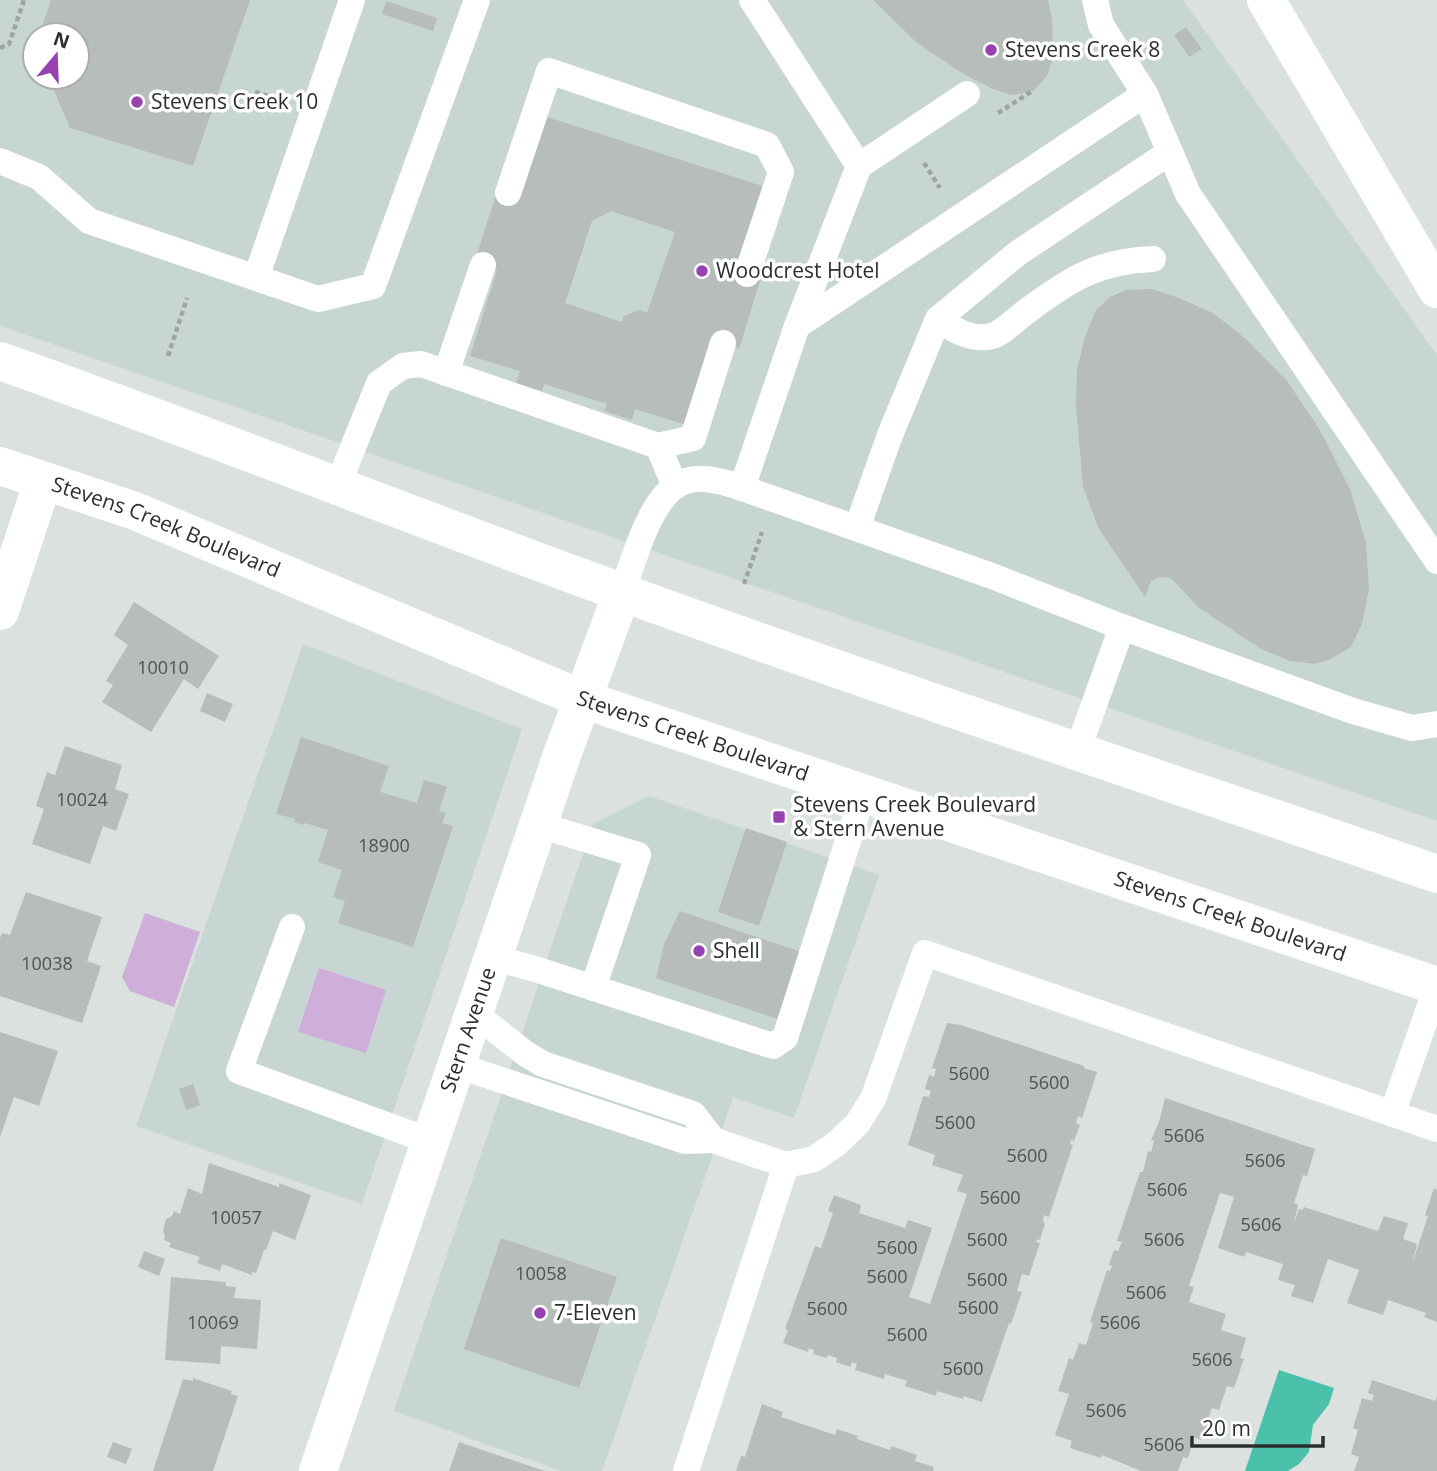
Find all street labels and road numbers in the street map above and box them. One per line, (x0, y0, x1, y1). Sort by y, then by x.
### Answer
street label: Stevens Creek Boulevard (48, 469, 285, 584)
street label: Stevens Creek Boulevard (573, 683, 813, 787)
street label: Stevens Creek Boulevard (1111, 864, 1350, 968)
street label: Stern Avenue (433, 963, 502, 1096)

